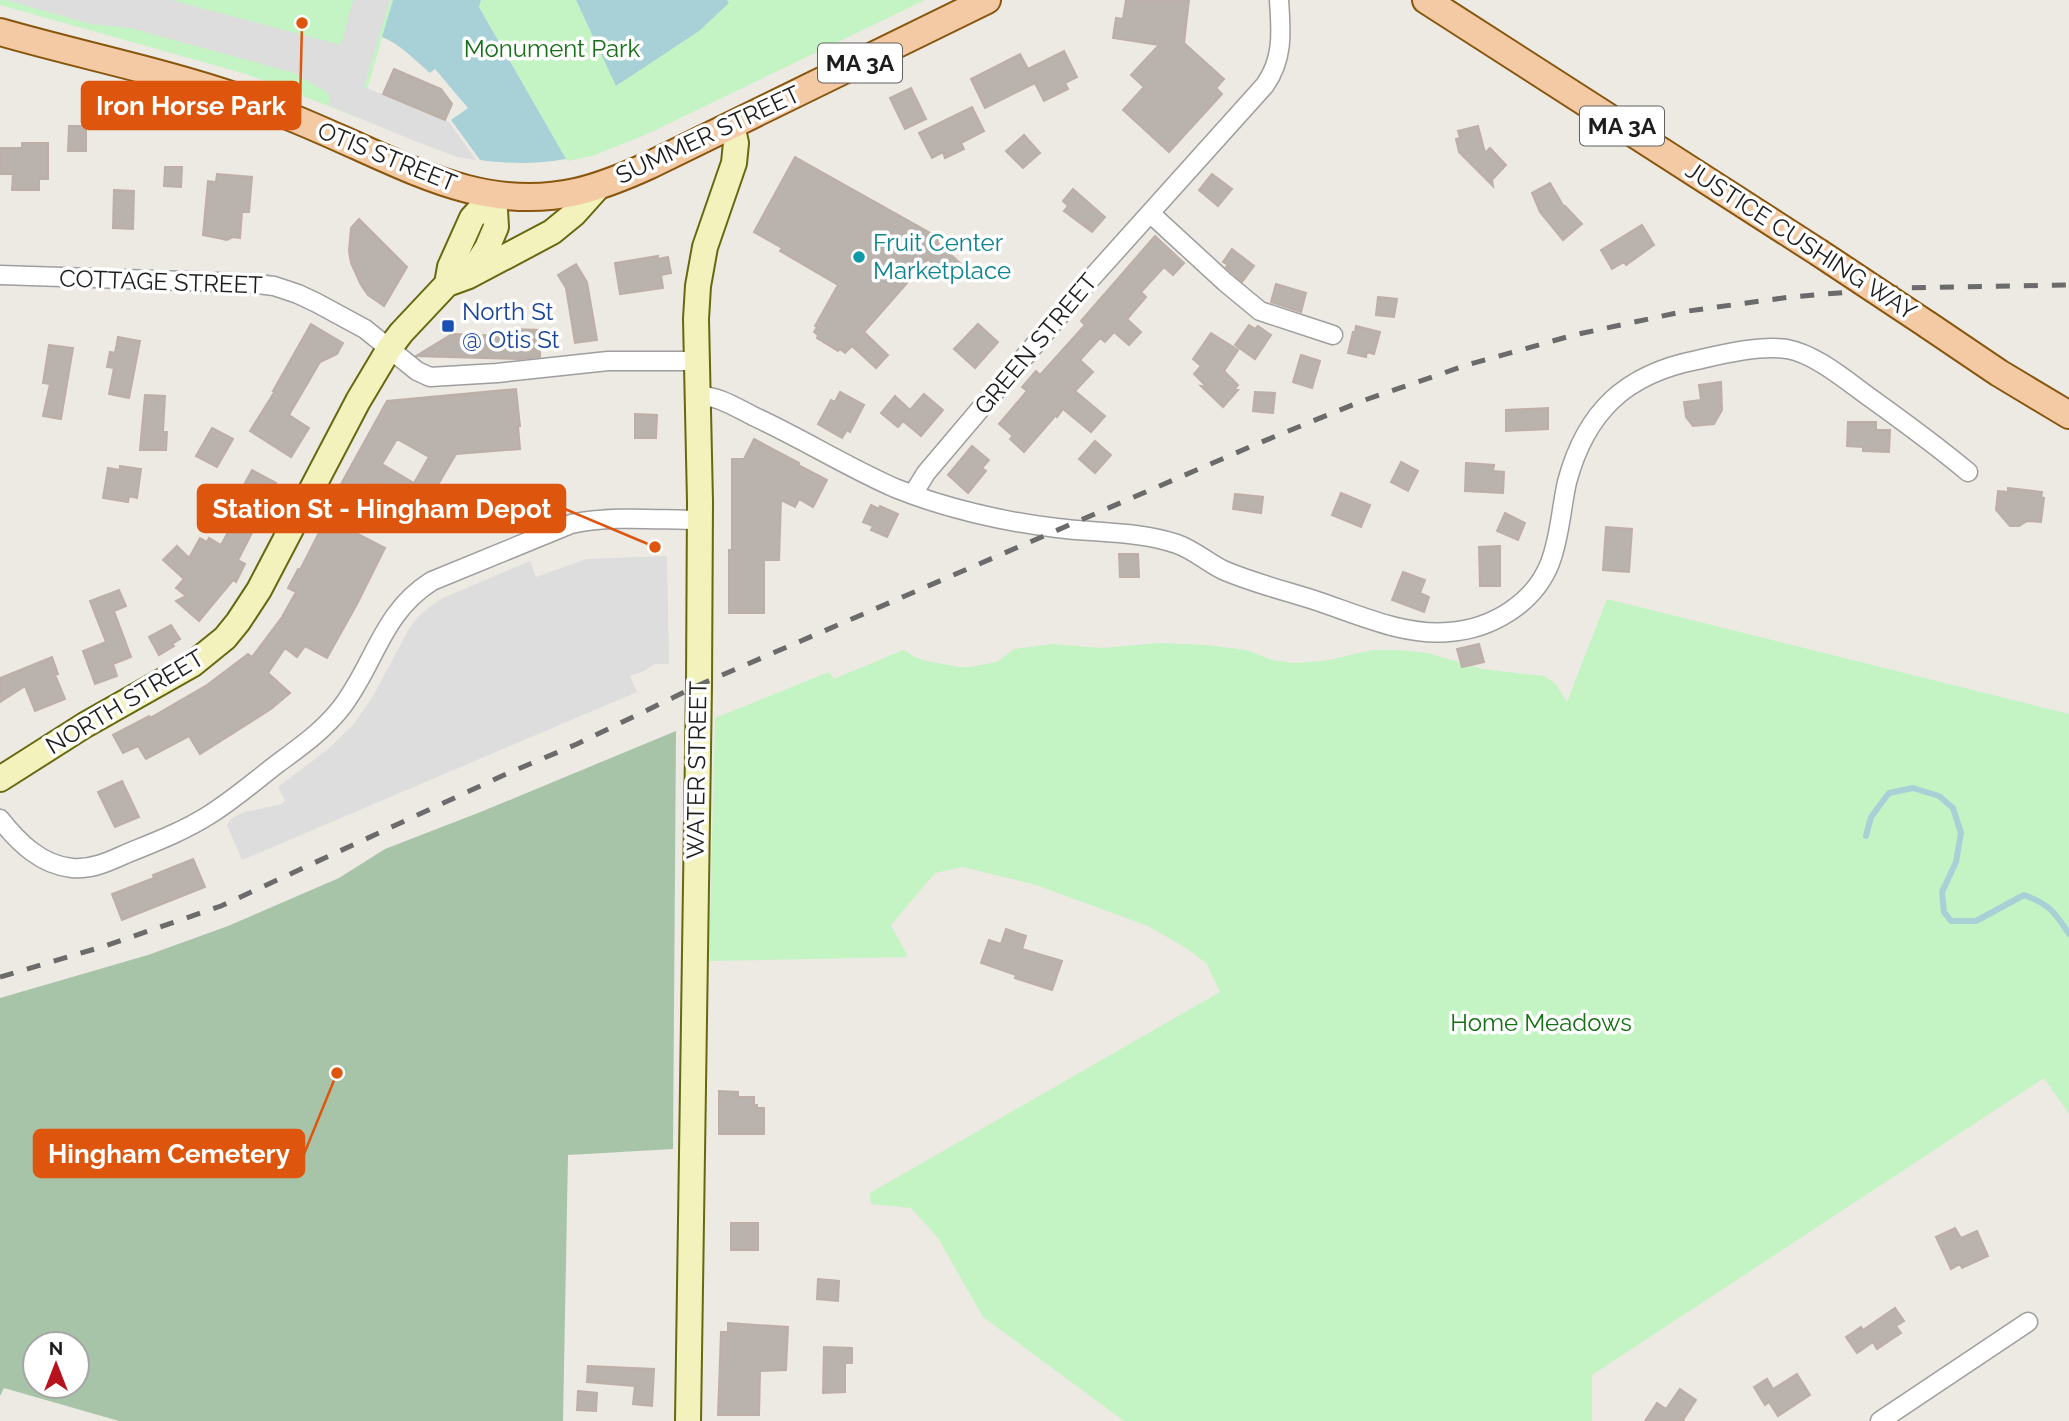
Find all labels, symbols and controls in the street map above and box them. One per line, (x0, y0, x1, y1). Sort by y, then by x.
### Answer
park label: Monument Park (464, 34, 641, 63)
road number: MA 3A (818, 44, 902, 82)
street label: SUMMER STREET (611, 79, 805, 190)
callout: Iron Horse Park (82, 82, 300, 129)
text: Iron Horse Park (96, 91, 287, 121)
road number: MA 3A (1580, 106, 1664, 146)
street label: OTIS STREET (313, 115, 461, 198)
street label: JUSTICE CUSHING WAY (1680, 155, 1922, 326)
place label: Fruit Center Marketplace (873, 228, 1011, 285)
marker: Fruit Center Marketplace (851, 249, 867, 265)
street label: COTTAGE STREET (59, 263, 264, 300)
street label: GREEN STREET (968, 267, 1103, 420)
place label: North St @ Otis St (462, 297, 560, 354)
marker: North St @ Otis St (440, 318, 456, 334)
callout: Station St - Hingham Depot (198, 485, 565, 532)
text: Station St - Hingham Depot (212, 494, 552, 524)
street label: NORTH STREET (40, 643, 209, 760)
street label: WATER STREET (680, 680, 713, 859)
park label: Home Meadows (1450, 1008, 1632, 1037)
callout: Hingham Cemetery (34, 1130, 304, 1177)
text: Hingham Cemetery (48, 1139, 290, 1169)
north arrow (21, 1330, 91, 1400)
text: N (49, 1337, 63, 1359)

